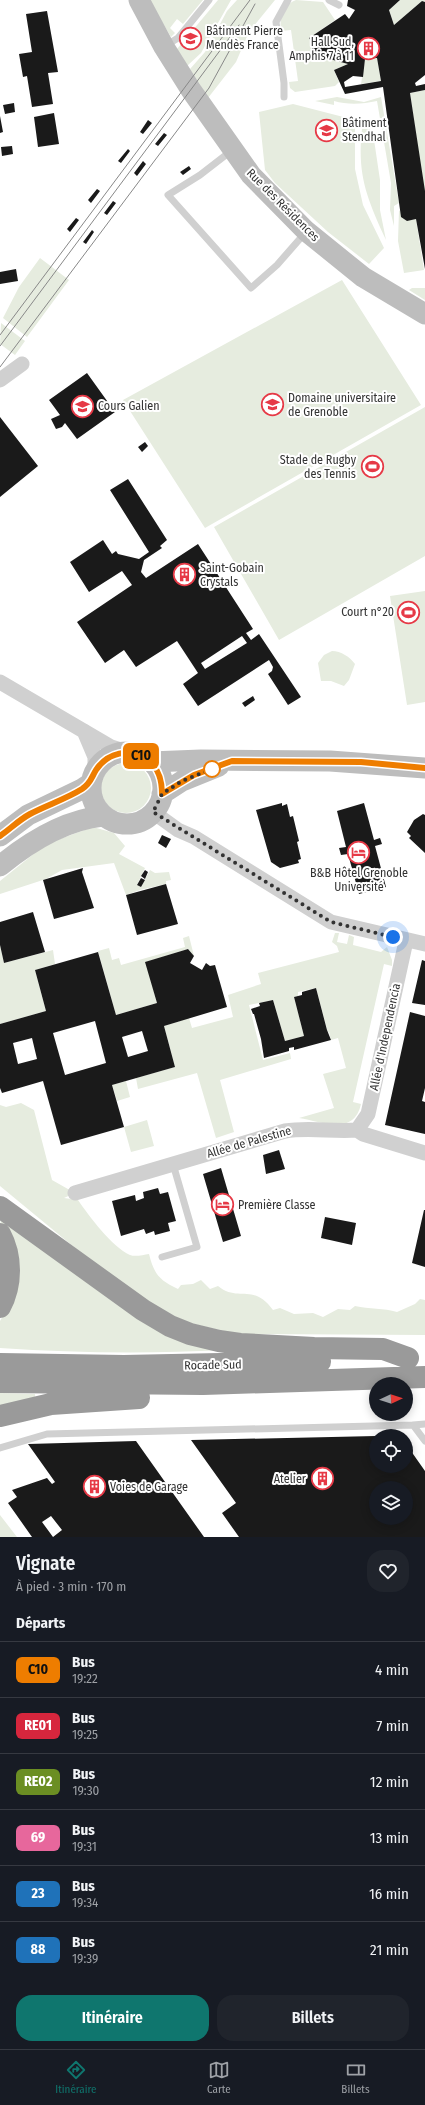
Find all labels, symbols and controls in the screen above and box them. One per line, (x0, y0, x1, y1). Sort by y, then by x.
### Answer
place label: Bâtiment Pierre Mendès France (206, 24, 283, 52)
school or university icon: Bâtiment Pierre Mendès France (178, 25, 204, 51)
place label: Hall Sud, Amphis 7 à 11 (289, 35, 354, 63)
building icon: Hall Sud, Amphis 7 à 11 (356, 36, 382, 62)
place label: Bâtiment Stendhal (342, 116, 387, 144)
school or university icon: Bâtiment Stendhal (314, 117, 340, 143)
street label: Rue des Résidences (244, 166, 322, 244)
place label: Domaine universitaire de Grenoble (288, 391, 396, 419)
school or university icon: Domaine universitaire de Grenoble (259, 392, 285, 418)
school or university icon: Cours Galien (69, 393, 95, 419)
place label: Cours Galien (98, 399, 160, 413)
place label: Stade de Rugby des Tennis (280, 453, 357, 481)
sports icon: Stade de Rugby des Tennis (359, 454, 385, 480)
place label: Saint-Gobain Crystals (200, 561, 264, 589)
building icon: Saint-Gobain Crystals (171, 562, 197, 588)
sports icon: Court n°20 (396, 599, 422, 625)
place label: Court n°20 (341, 605, 394, 619)
line badge: C10 (118, 743, 164, 769)
text: C10 (131, 747, 151, 764)
unlabelled marker (203, 760, 221, 778)
hotel icon: B&B Hôtel Grenoble Université (346, 839, 372, 865)
place label: B&B Hôtel Grenoble Université (310, 866, 408, 894)
your location (383, 927, 403, 947)
street label: Allée d'Independencia (367, 982, 403, 1092)
street label: Allée de Palestine (205, 1123, 293, 1161)
hotel icon: Première Classe (209, 1192, 235, 1218)
place label: Première Classe (238, 1198, 316, 1212)
street label: Rocade Sud (184, 1357, 242, 1373)
north arrow (369, 1377, 413, 1421)
map controls (369, 1377, 413, 1525)
button: locate (369, 1429, 413, 1473)
building icon: Atelier (309, 1466, 335, 1492)
place label: Atelier (274, 1472, 307, 1486)
building icon: Voies de Garage (82, 1474, 108, 1500)
place label: Voies de Garage (110, 1480, 188, 1494)
button: layers (369, 1481, 413, 1525)
button: heart (367, 1550, 409, 1592)
text: Vignate (16, 1552, 75, 1575)
text: À pied · 3 min · 170 m (16, 1579, 126, 1594)
text: Départs (16, 1614, 65, 1632)
text: Bus (72, 1653, 95, 1671)
text: C10 (28, 1661, 48, 1678)
text: 4 min (375, 1661, 409, 1679)
text: 19:22 (72, 1671, 98, 1686)
text: Bus (72, 1709, 95, 1727)
text: RE01 (24, 1717, 52, 1734)
text: 7 min (376, 1717, 409, 1735)
text: 19:25 (72, 1727, 98, 1742)
text: Bus (72, 1765, 95, 1783)
text: RE02 (24, 1773, 52, 1790)
text: 12 min (370, 1773, 409, 1791)
text: 19:30 (72, 1783, 99, 1798)
text: Bus (72, 1821, 95, 1839)
text: 69 (31, 1829, 45, 1846)
text: 13 min (370, 1829, 409, 1847)
text: 19:31 (72, 1839, 97, 1854)
text: Bus (72, 1877, 95, 1895)
text: 23 (31, 1885, 45, 1902)
text: 16 min (369, 1885, 409, 1903)
text: 19:34 (72, 1895, 98, 1910)
text: Bus (72, 1933, 95, 1951)
text: 88 (31, 1941, 45, 1958)
text: 21 min (370, 1941, 409, 1959)
text: 19:39 (72, 1951, 98, 1966)
button: Itinéraire (16, 1995, 209, 2041)
button: Billets (217, 1995, 409, 2041)
tab: Itinéraire (55, 2059, 96, 2096)
tab: Carte (207, 2059, 231, 2096)
tab: Billets (341, 2059, 370, 2096)

